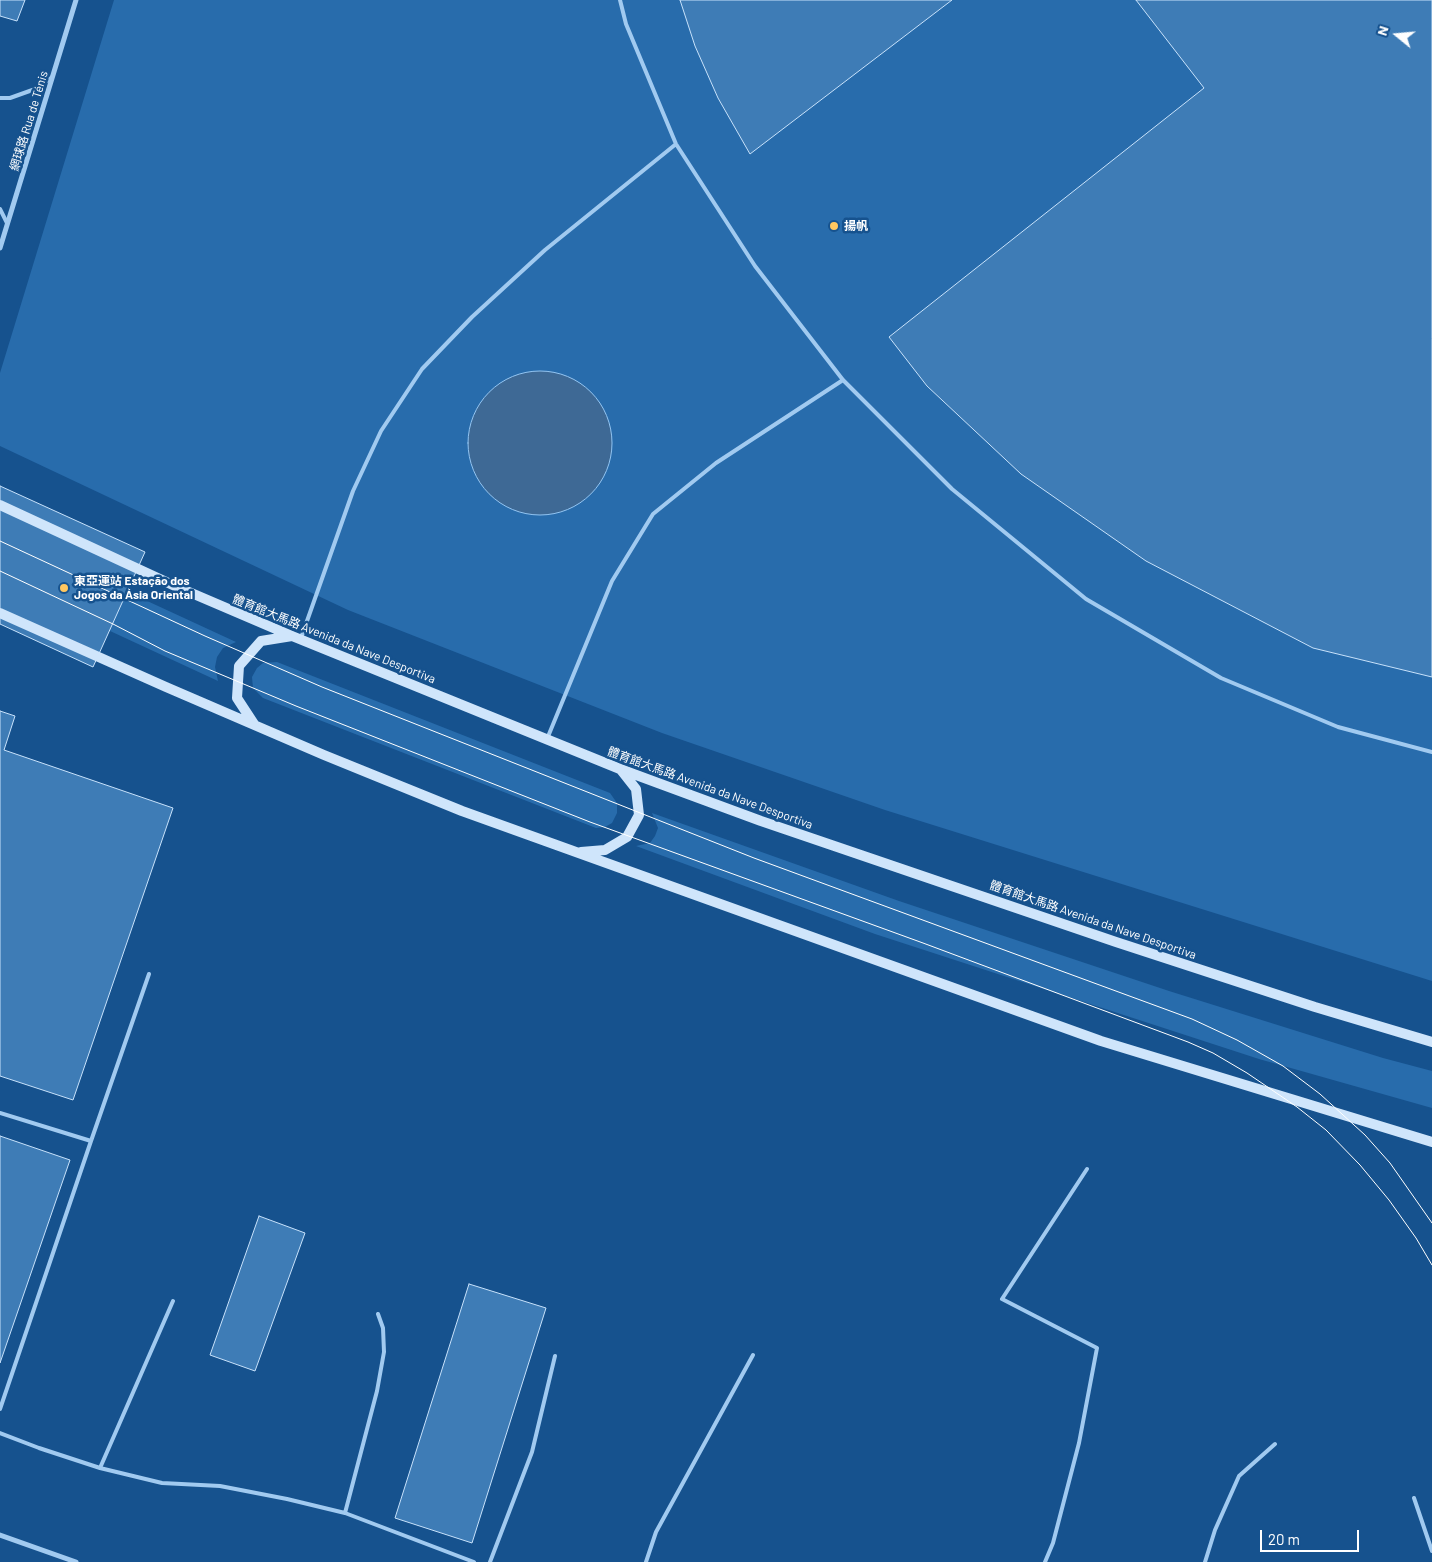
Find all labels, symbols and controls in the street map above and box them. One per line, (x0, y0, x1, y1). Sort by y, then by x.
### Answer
north arrow (1372, 10, 1422, 60)
text: N (1373, 24, 1392, 37)
street label: 網球路 Rua de Ténis (7, 69, 51, 173)
place label: 揚帆 (844, 219, 868, 233)
marker: 揚帆 (828, 220, 840, 232)
place label: 東亞運站 Estação dos Jogos da Ásia Oriental (74, 574, 193, 602)
marker: 東亞運站 Estação dos Jogos da Ásia Oriental (58, 582, 70, 594)
street label: 體育館大馬路 Avenida da Nave Desportiva (230, 592, 438, 686)
street label: 體育館大馬路 Avenida da Nave Desportiva (605, 744, 815, 832)
street label: 體育館大馬路 Avenida da Nave Desportiva (988, 878, 1198, 962)
scale bar (1262, 1520, 1361, 1552)
text: 20 m (1268, 1530, 1300, 1548)

